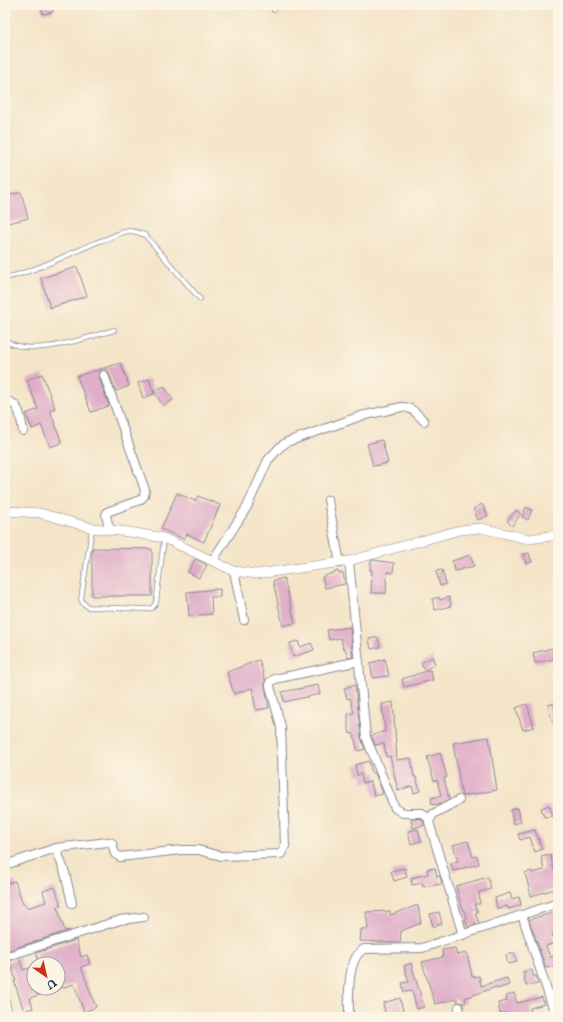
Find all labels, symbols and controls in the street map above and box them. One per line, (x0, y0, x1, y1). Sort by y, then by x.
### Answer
north arrow (26, 956, 66, 996)
text: U (43, 974, 60, 992)

